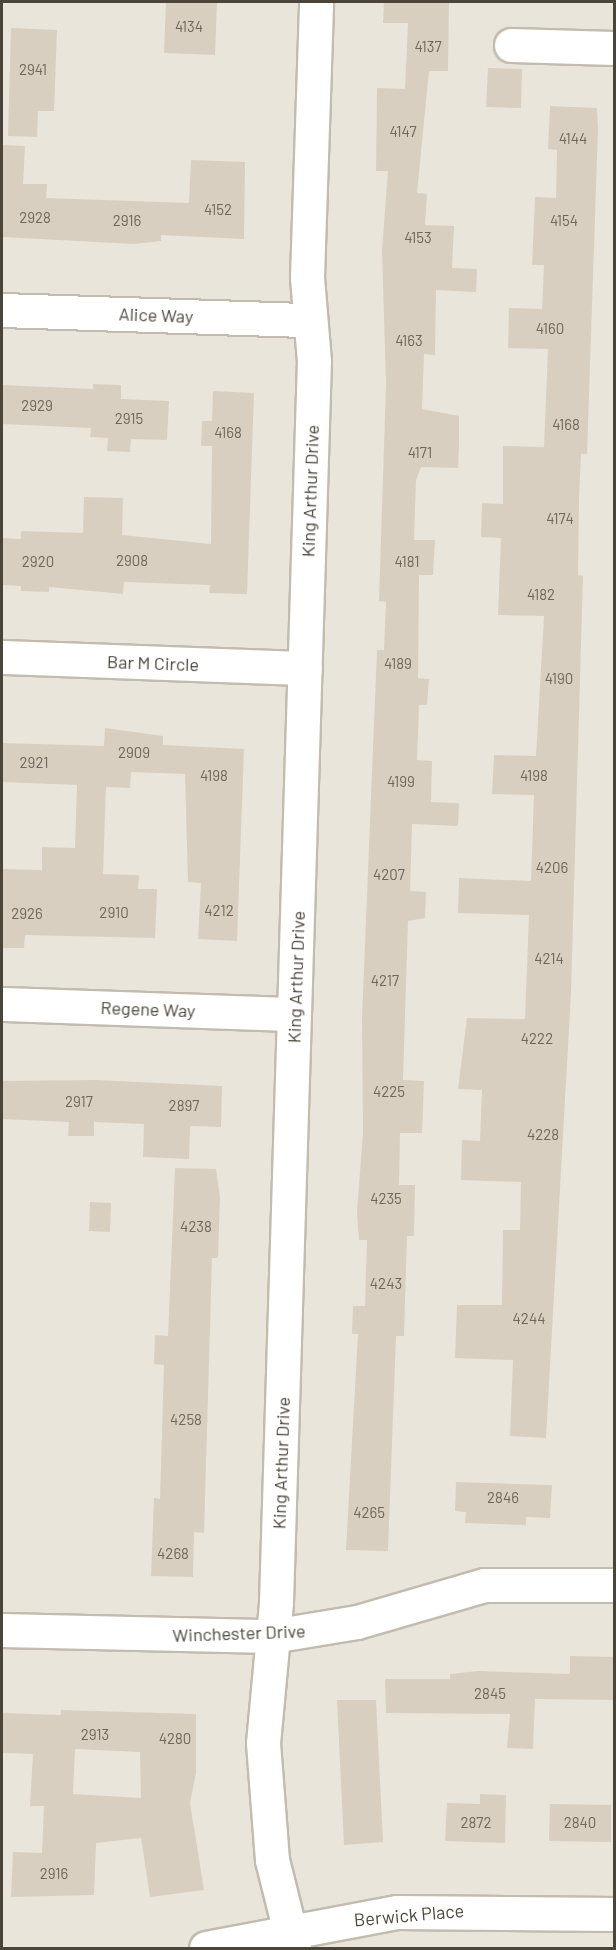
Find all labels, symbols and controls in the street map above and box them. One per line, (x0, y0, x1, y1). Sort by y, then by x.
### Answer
house number: 4134 (175, 18, 203, 36)
house number: 4137 (415, 38, 441, 56)
house number: 2941 (19, 61, 47, 79)
house number: 4147 (389, 123, 417, 141)
house number: 4144 (559, 130, 587, 148)
house number: 4152 (204, 201, 232, 219)
house number: 2928 (19, 209, 51, 227)
house number: 2916 (113, 212, 141, 230)
house number: 4154 (550, 212, 578, 230)
house number: 4153 (404, 229, 432, 247)
street label: Alice Way (118, 303, 194, 327)
house number: 4160 (536, 320, 564, 338)
house number: 4163 (395, 332, 423, 350)
house number: 2929 (21, 397, 53, 415)
house number: 2915 (115, 410, 143, 428)
house number: 4168 (552, 416, 580, 434)
house number: 4168 (214, 424, 242, 442)
street label: King Arthur Drive (297, 424, 323, 558)
house number: 4171 (408, 444, 432, 462)
house number: 4174 (546, 510, 574, 528)
house number: 2908 (116, 552, 148, 570)
house number: 2920 (22, 553, 54, 571)
house number: 4181 (395, 553, 419, 571)
house number: 4182 (527, 586, 555, 604)
street label: Bar M Circle (107, 651, 199, 675)
house number: 4189 (384, 655, 412, 673)
house number: 4190 (545, 670, 573, 688)
house number: 2909 (118, 744, 150, 762)
house number: 2921 (20, 754, 48, 772)
house number: 4198 (200, 767, 228, 785)
house number: 4198 (520, 767, 548, 785)
house number: 4199 (387, 773, 415, 791)
house number: 4206 (536, 859, 568, 877)
house number: 4207 (373, 866, 405, 884)
house number: 4212 (204, 902, 234, 920)
house number: 2910 (99, 904, 129, 922)
house number: 2926 (11, 905, 43, 923)
street label: King Arthur Drive (283, 910, 309, 1044)
house number: 4214 (534, 950, 564, 968)
house number: 4217 (371, 972, 399, 990)
street label: Regene Way (100, 997, 196, 1021)
house number: 4222 (521, 1030, 553, 1048)
house number: 4225 (373, 1083, 405, 1101)
house number: 2917 (65, 1093, 93, 1111)
house number: 2897 (169, 1097, 199, 1115)
house number: 4228 (527, 1126, 559, 1144)
house number: 4235 (370, 1190, 402, 1208)
house number: 4238 (180, 1218, 212, 1236)
house number: 4243 (370, 1275, 402, 1293)
house number: 4244 (513, 1310, 545, 1328)
street label: King Arthur Drive (268, 1396, 294, 1530)
house number: 4258 (170, 1411, 202, 1429)
house number: 2846 (487, 1489, 519, 1507)
house number: 4265 (353, 1504, 385, 1522)
house number: 4268 (157, 1545, 189, 1563)
street label: Winchester Drive (172, 1620, 306, 1646)
house number: 2845 (474, 1685, 506, 1703)
house number: 2913 (81, 1726, 109, 1744)
house number: 4280 (159, 1730, 191, 1748)
house number: 2872 (461, 1814, 491, 1832)
house number: 2840 (564, 1814, 596, 1832)
house number: 2916 (40, 1865, 68, 1883)
street label: Berwick Place (353, 1899, 465, 1931)

